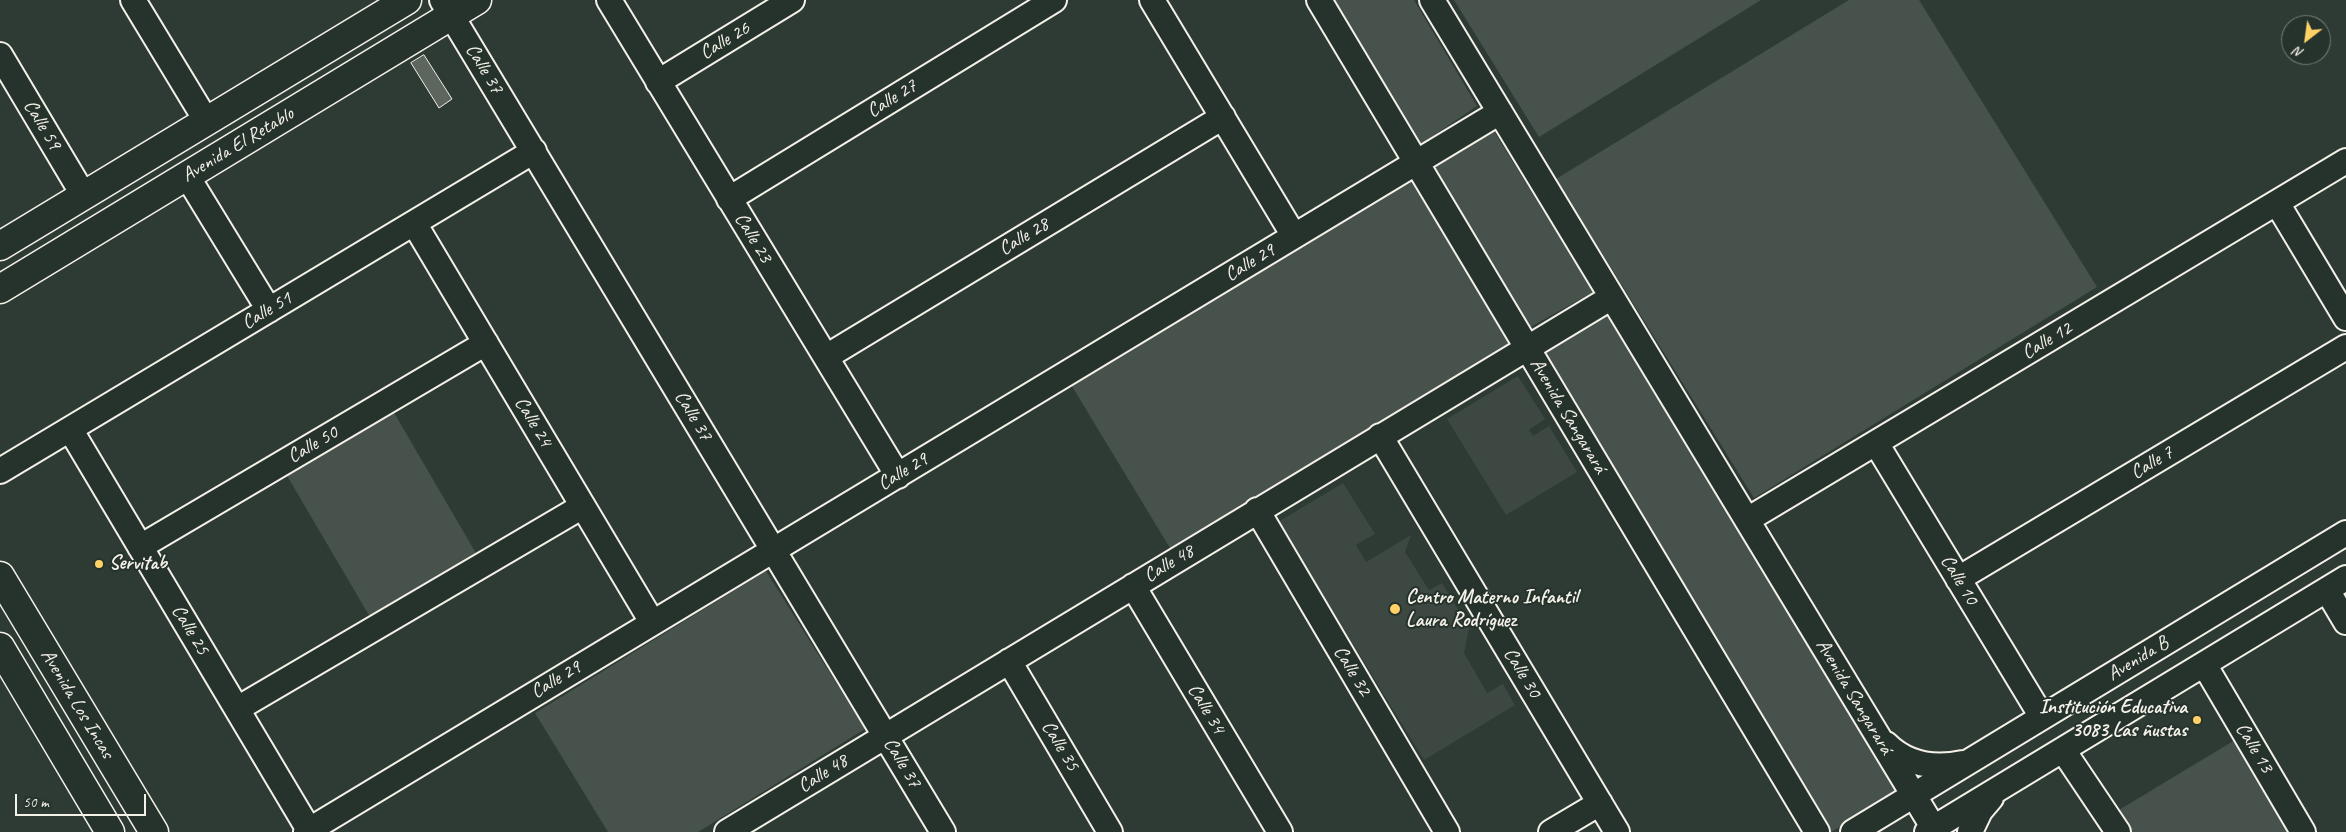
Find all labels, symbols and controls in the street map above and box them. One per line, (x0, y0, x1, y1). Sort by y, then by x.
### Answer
north arrow (2281, 15, 2331, 65)
street label: Calle 26 (696, 17, 754, 65)
street label: Calle 37 (460, 40, 508, 98)
text: N (2291, 43, 2307, 62)
street label: Calle 27 (863, 74, 921, 124)
street label: Calle 59 (18, 96, 66, 154)
street label: Avenida El Retablo (178, 102, 298, 188)
street label: Calle 23 (729, 209, 777, 267)
street label: Calle 28 (995, 213, 1053, 261)
street label: Calle 29 (1221, 239, 1279, 287)
street label: Calle 51 (238, 287, 296, 335)
street label: Calle 12 (2018, 317, 2076, 365)
street label: Avenida Sangarará (1524, 354, 1612, 478)
street label: Calle 37 (669, 387, 717, 445)
street label: Calle 24 (509, 393, 557, 451)
street label: Calle 50 (283, 421, 343, 469)
street label: Calle 7 (2126, 441, 2178, 485)
street label: Calle 29 (874, 448, 932, 496)
street label: Calle 48 (1140, 540, 1198, 588)
street label: Calle 10 (1935, 551, 1983, 609)
place label: Servitab (109, 552, 167, 576)
marker: Servitab (93, 558, 105, 570)
place label: Centro Materno Infantil Laura Rodríguez (1406, 586, 1578, 633)
street label: Calle 25 (166, 601, 214, 659)
marker: Centro Materno Infantil Laura Rodríguez (1388, 602, 1402, 616)
street label: Avenida B (2103, 631, 2173, 687)
street label: Avenida Sangarará (1810, 635, 1898, 759)
street label: Calle 32 (1328, 642, 1376, 700)
street label: Calle 30 (1498, 644, 1546, 702)
street label: Avenida Los Incas (35, 645, 119, 763)
street label: Calle 29 (527, 656, 585, 704)
street label: Calle 34 (1182, 680, 1230, 738)
place label: Institución Educativa 3083 Las ñustas (2039, 696, 2187, 743)
marker: Institución Educativa 3083 Las ñustas (2191, 714, 2203, 726)
street label: Calle 35 (1036, 717, 1084, 775)
street label: Calle 13 (2230, 719, 2278, 777)
street label: Calle 37 (878, 734, 926, 792)
street label: Calle 48 (794, 749, 852, 799)
scale bar (18, 784, 149, 816)
text: 50 m (23, 793, 49, 812)

